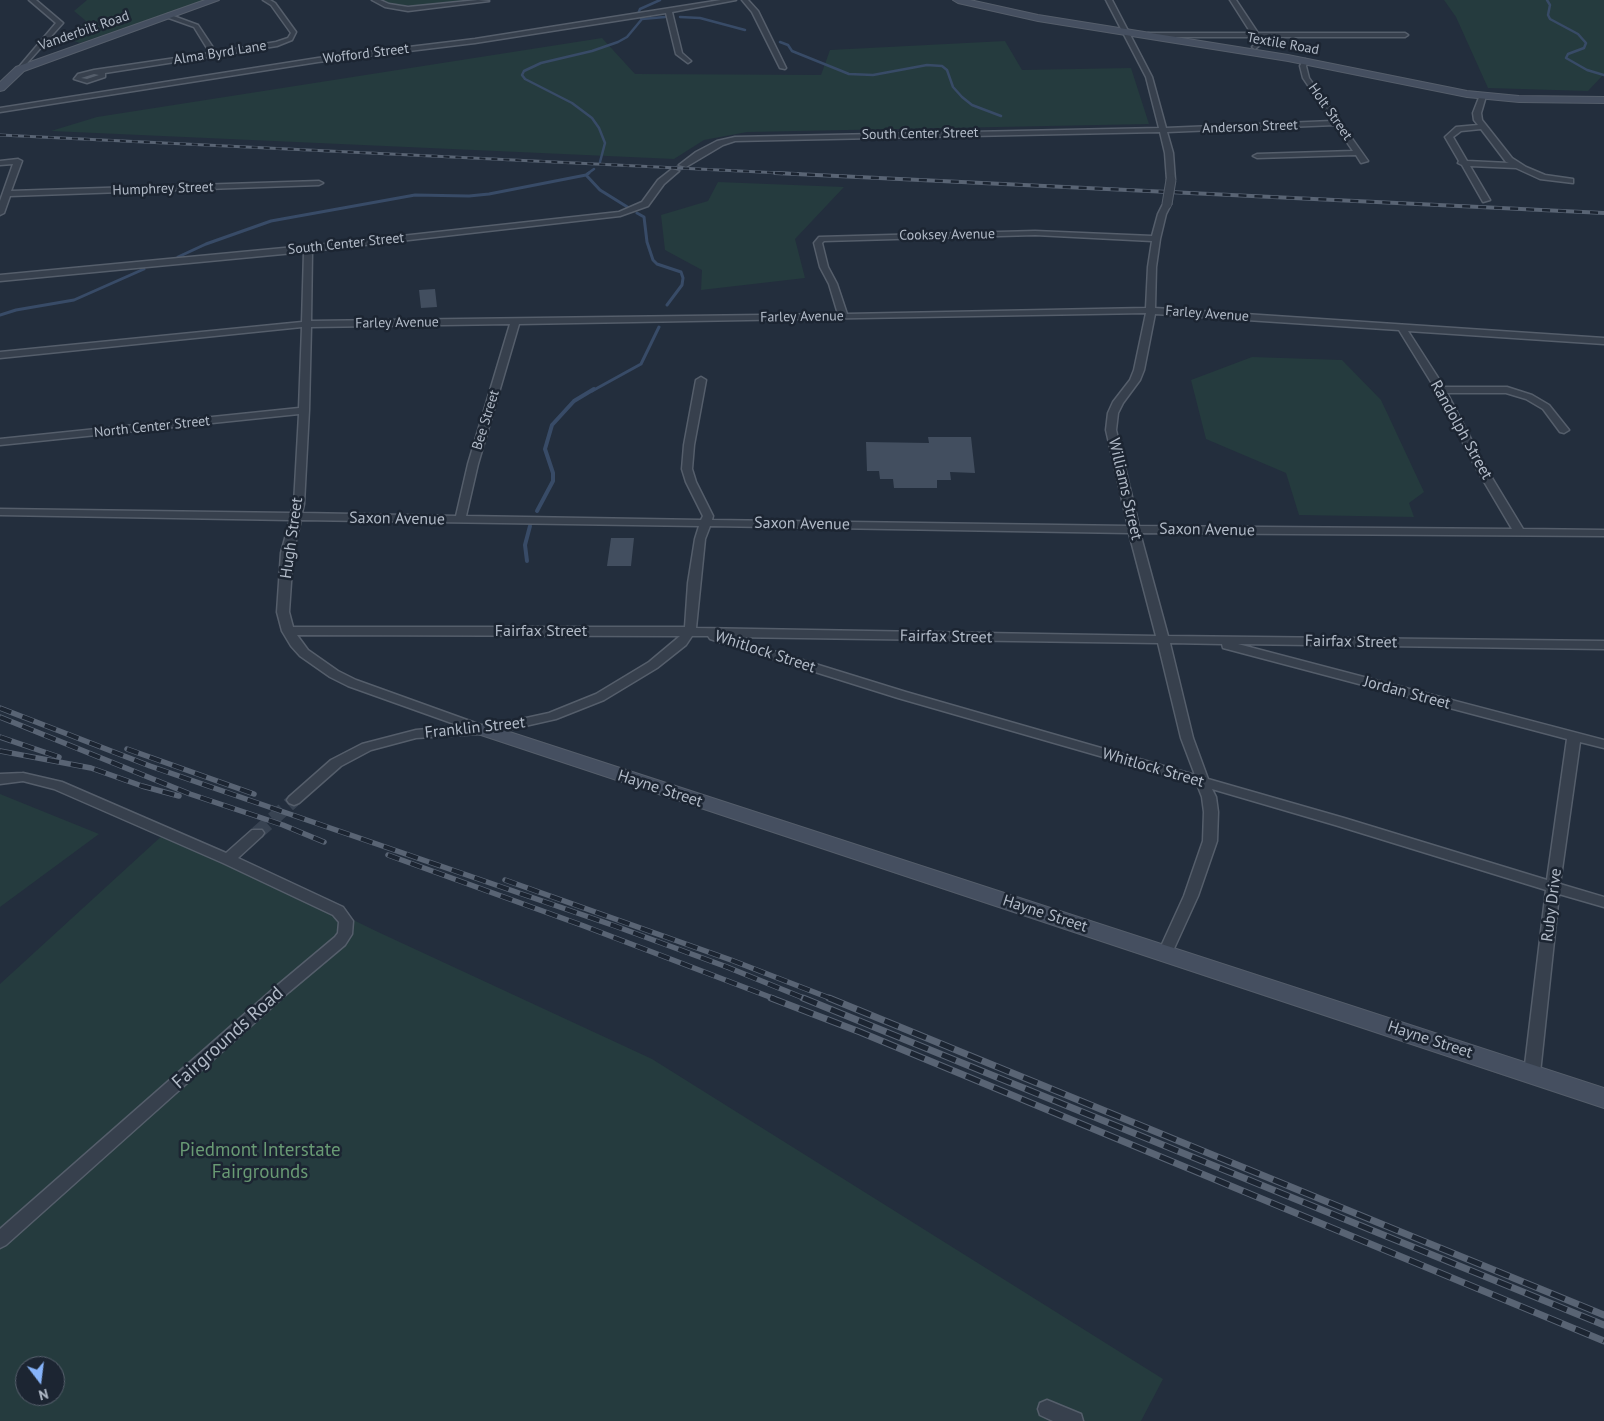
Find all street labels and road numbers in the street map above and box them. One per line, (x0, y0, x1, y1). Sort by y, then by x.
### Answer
street label: Vanderbilt Road (36, 8, 132, 54)
street label: Textile Road (1246, 29, 1320, 59)
street label: Alma Byrd Lane (172, 37, 268, 69)
street label: Wofford Street (322, 40, 410, 68)
street label: Holt Street (1304, 80, 1356, 144)
street label: Anderson Street (1202, 117, 1298, 137)
street label: South Center Street (861, 125, 979, 143)
street label: Humphrey Street (112, 179, 214, 199)
street label: Cooksey Avenue (899, 226, 995, 244)
street label: South Center Street (287, 230, 405, 258)
street label: Farley Avenue (1165, 303, 1249, 325)
street label: Farley Avenue (760, 308, 844, 326)
street label: Farley Avenue (355, 314, 439, 332)
street label: Randolph Street (1426, 377, 1496, 483)
street label: Bee Street (469, 388, 503, 452)
street label: North Center Street (93, 413, 211, 441)
street label: Williams Street (1104, 436, 1146, 542)
street label: Hugh Street (277, 496, 307, 580)
street label: Saxon Avenue (349, 509, 445, 529)
street label: Saxon Avenue (754, 514, 850, 534)
street label: Saxon Avenue (1159, 520, 1255, 540)
street label: Fairfax Street (495, 621, 587, 641)
street label: Whitlock Street (712, 627, 818, 677)
street label: Fairfax Street (900, 627, 992, 647)
street label: Fairfax Street (1305, 632, 1397, 652)
street label: Jordan Street (1361, 672, 1453, 714)
street label: Franklin Street (424, 713, 526, 743)
street label: Whitlock Street (1100, 744, 1206, 792)
street label: Hayne Street (615, 766, 705, 812)
street label: Ruby Drive (1538, 867, 1566, 943)
street label: Hayne Street (1000, 891, 1090, 937)
street label: Fairgrounds Road (168, 982, 288, 1094)
street label: Hayne Street (1385, 1017, 1475, 1063)

